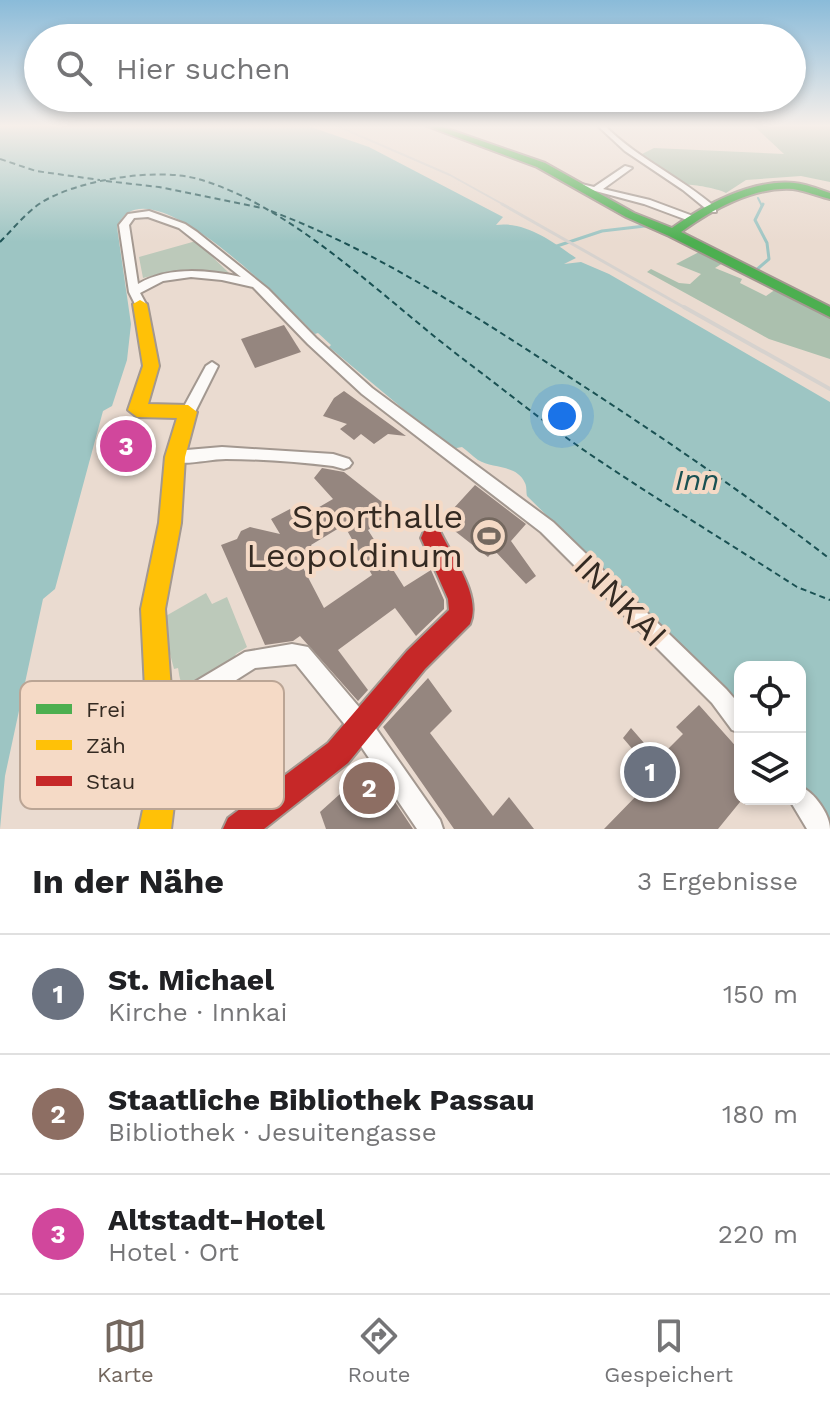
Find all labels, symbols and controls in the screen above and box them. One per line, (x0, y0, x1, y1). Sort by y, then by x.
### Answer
search box (24, 24, 806, 112)
icon: search (52, 46, 96, 90)
text: Hier suchen (116, 51, 291, 86)
your location (542, 396, 582, 436)
pin: 3 (100, 416, 152, 476)
water label: Inn (675, 462, 719, 497)
place label: Sporthalle Leopoldinum (246, 496, 463, 575)
sports icon: Sporthalle Leopoldinum (470, 517, 508, 555)
street label: INNKAI (566, 545, 676, 655)
map controls (734, 661, 806, 805)
button: locate (734, 661, 806, 733)
legend (20, 681, 284, 809)
text: Frei (86, 697, 126, 722)
text: Zäh (86, 733, 126, 758)
button: layers (734, 733, 806, 805)
pin: 1 (624, 742, 676, 802)
pin: 2 (343, 758, 395, 818)
text: Stau (86, 769, 135, 794)
text: In der Nähe (32, 861, 224, 901)
text: 3 Ergebnisse (637, 866, 798, 896)
text: St. Michael (108, 962, 274, 997)
text: 1 (52, 979, 64, 1009)
text: 150 m (723, 979, 798, 1009)
text: Kirche · Innkai (108, 997, 287, 1027)
text: Staatliche Bibliothek Passau (108, 1082, 535, 1117)
text: 2 (50, 1099, 66, 1129)
text: 180 m (722, 1099, 798, 1129)
text: Bibliothek · Jesuitengasse (108, 1117, 437, 1147)
text: Altstadt-Hotel (108, 1202, 325, 1237)
text: 3 (50, 1219, 66, 1249)
text: 220 m (718, 1219, 798, 1249)
text: Hotel · Ort (108, 1237, 239, 1267)
tab: Karte (97, 1314, 154, 1387)
tab: Route (348, 1314, 411, 1387)
tab: Gespeichert (604, 1314, 733, 1387)

